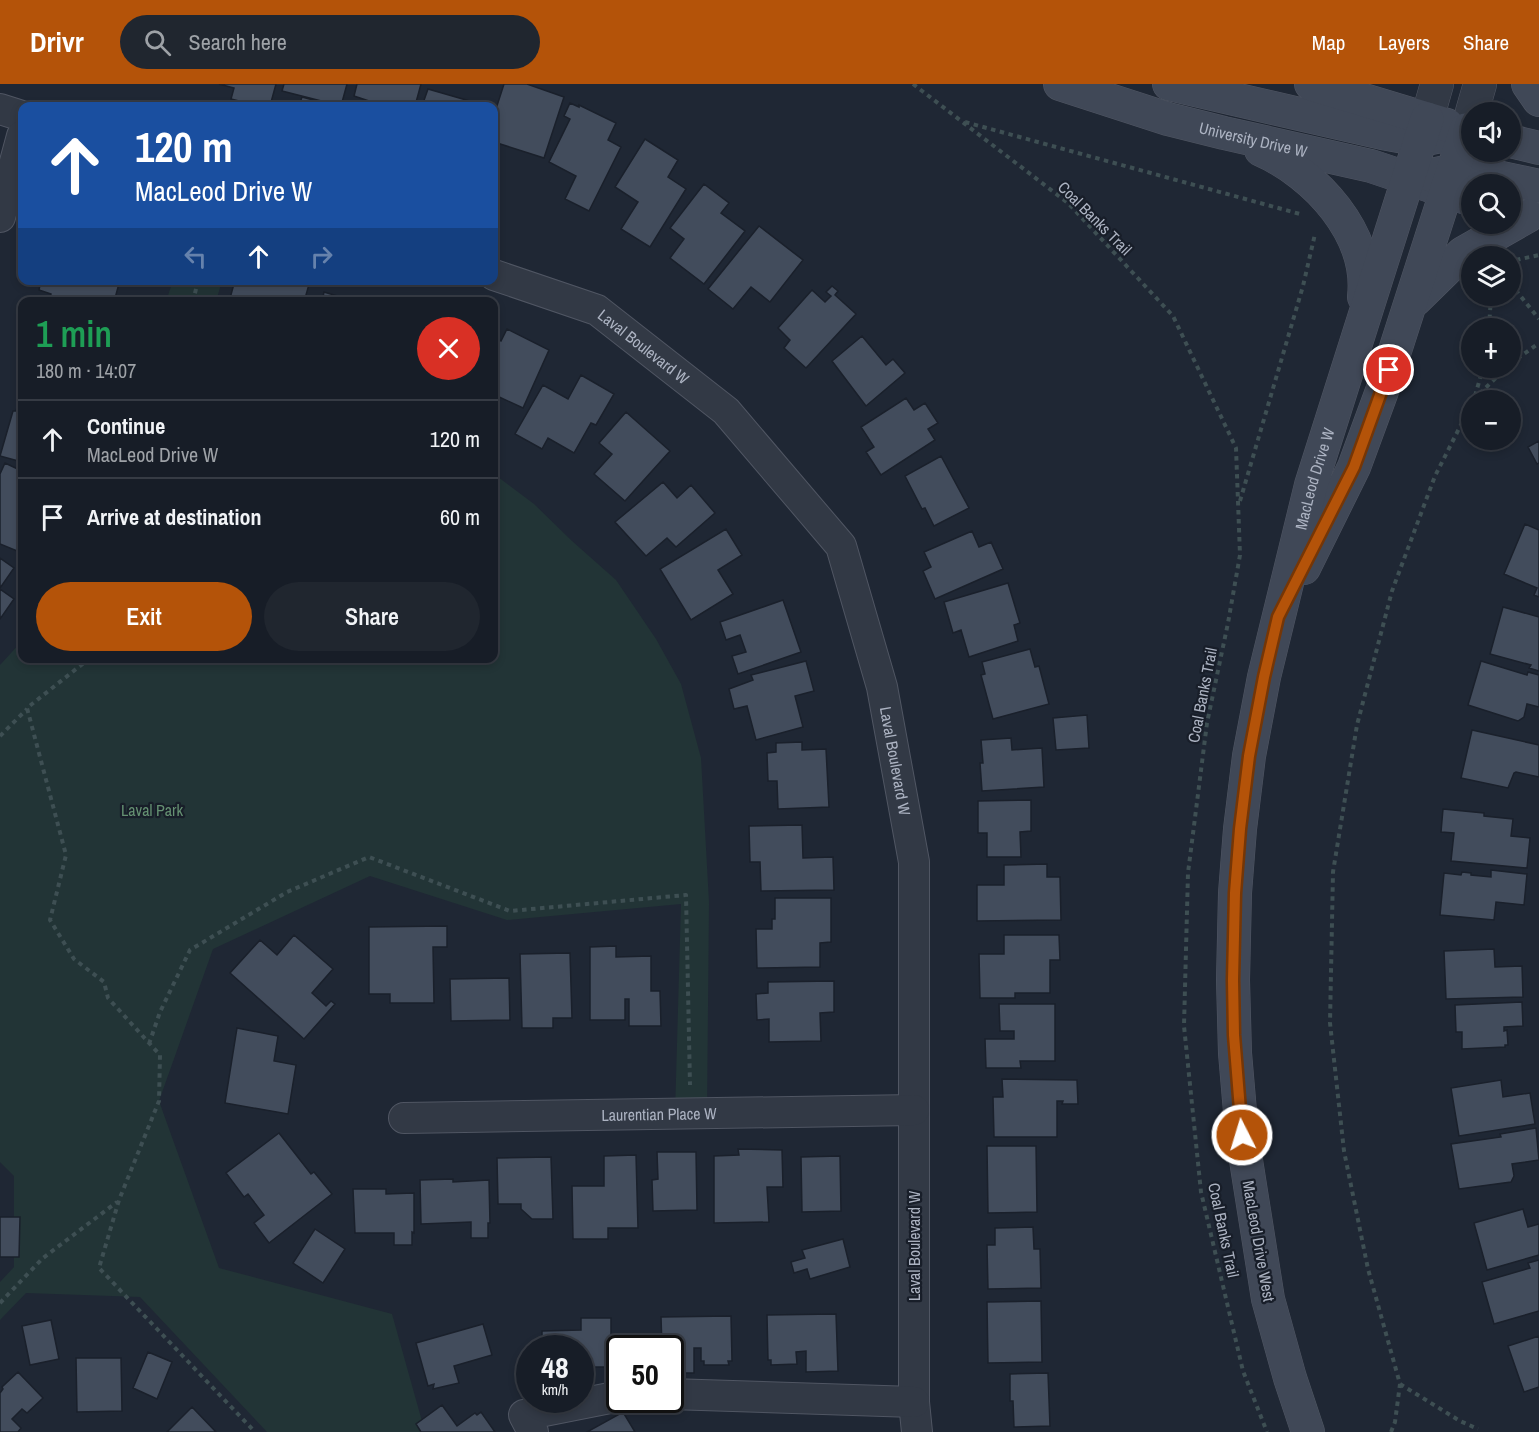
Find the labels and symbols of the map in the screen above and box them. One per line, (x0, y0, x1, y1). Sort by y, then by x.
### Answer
street label: University Drive W (1197, 116, 1310, 162)
street label: Coal Banks Trail (1053, 176, 1137, 260)
street label: Laval Boulevard W (593, 304, 694, 390)
pin (1363, 344, 1414, 395)
street label: MacLeod Drive W (1289, 424, 1340, 532)
street label: Coal Banks Trail (1182, 646, 1222, 744)
street label: Laval Boulevard W (875, 705, 916, 818)
park label: Laval Park (121, 799, 183, 821)
street label: Laurentian Place W (601, 1102, 717, 1126)
position arrow (1210, 1103, 1274, 1167)
street label: MacLeod Drive West (1238, 1179, 1281, 1303)
street label: Coal Banks Trail (1203, 1181, 1245, 1279)
street label: Laval Boulevard W (903, 1190, 925, 1301)
speed limit sign: 50 (606, 1335, 684, 1413)

